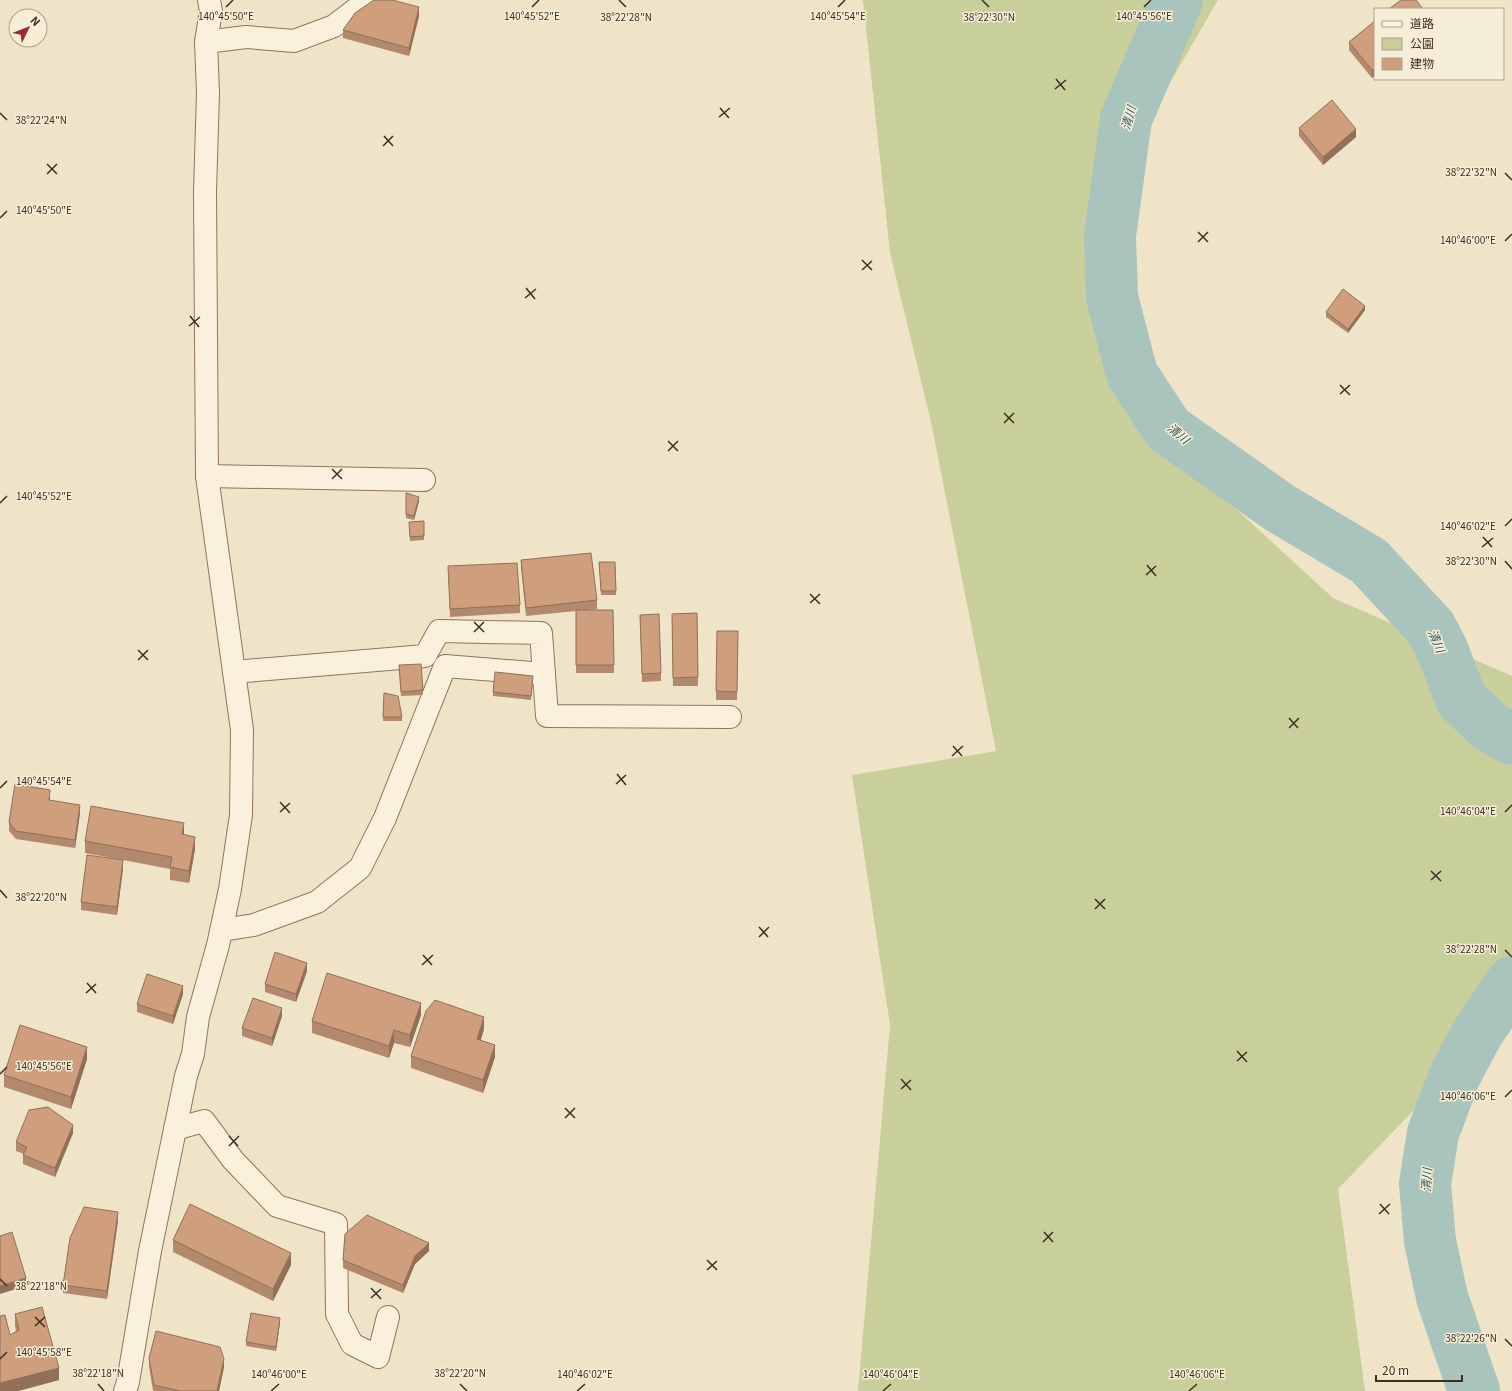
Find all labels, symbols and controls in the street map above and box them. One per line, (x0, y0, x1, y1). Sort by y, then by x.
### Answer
north arrow (8, 8, 48, 48)
text: 140°45'50"E (198, 8, 254, 23)
text: 140°45'52"E (504, 8, 560, 23)
text: 140°45'54"E (810, 8, 866, 23)
text: 140°45'56"E (1116, 8, 1172, 23)
legend (1374, 8, 1504, 80)
text: 38°22'28"N (600, 9, 652, 24)
text: 38°22'30"N (963, 9, 1015, 24)
text: N (27, 12, 45, 29)
text: 道路 (1410, 14, 1434, 31)
text: 公園 (1410, 34, 1434, 51)
text: 建物 (1410, 54, 1434, 71)
water label: 清川 (1116, 102, 1140, 131)
text: 38°22'24"N (15, 112, 67, 127)
text: 38°22'32"N (1445, 164, 1497, 179)
text: 140°45'50"E (16, 202, 72, 217)
text: 140°46'00"E (1440, 232, 1496, 247)
water label: 清川 (1164, 419, 1195, 448)
text: 140°45'52"E (16, 488, 72, 503)
text: 140°46'02"E (1440, 518, 1496, 533)
text: 38°22'30"N (1445, 553, 1497, 568)
water label: 清川 (1425, 626, 1451, 657)
text: 140°45'54"E (16, 773, 72, 788)
text: 140°46'04"E (1440, 803, 1496, 818)
text: 38°22'20"N (15, 889, 67, 904)
text: 38°22'28"N (1445, 941, 1497, 956)
text: 140°45'56"E (16, 1058, 72, 1073)
text: 140°46'06"E (1440, 1088, 1496, 1103)
water label: 清川 (1416, 1166, 1435, 1192)
text: 38°22'18"N (15, 1278, 67, 1293)
text: 38°22'26"N (1445, 1330, 1497, 1345)
text: 140°45'58"E (16, 1344, 72, 1359)
scale bar (1376, 1357, 1462, 1383)
text: 20 m (1382, 1361, 1409, 1378)
text: 38°22'18"N (72, 1365, 124, 1380)
text: 38°22'20"N (434, 1365, 486, 1380)
text: 140°46'00"E (251, 1366, 307, 1381)
text: 140°46'02"E (557, 1366, 613, 1381)
text: 140°46'04"E (863, 1366, 919, 1381)
text: 140°46'06"E (1169, 1366, 1225, 1381)

